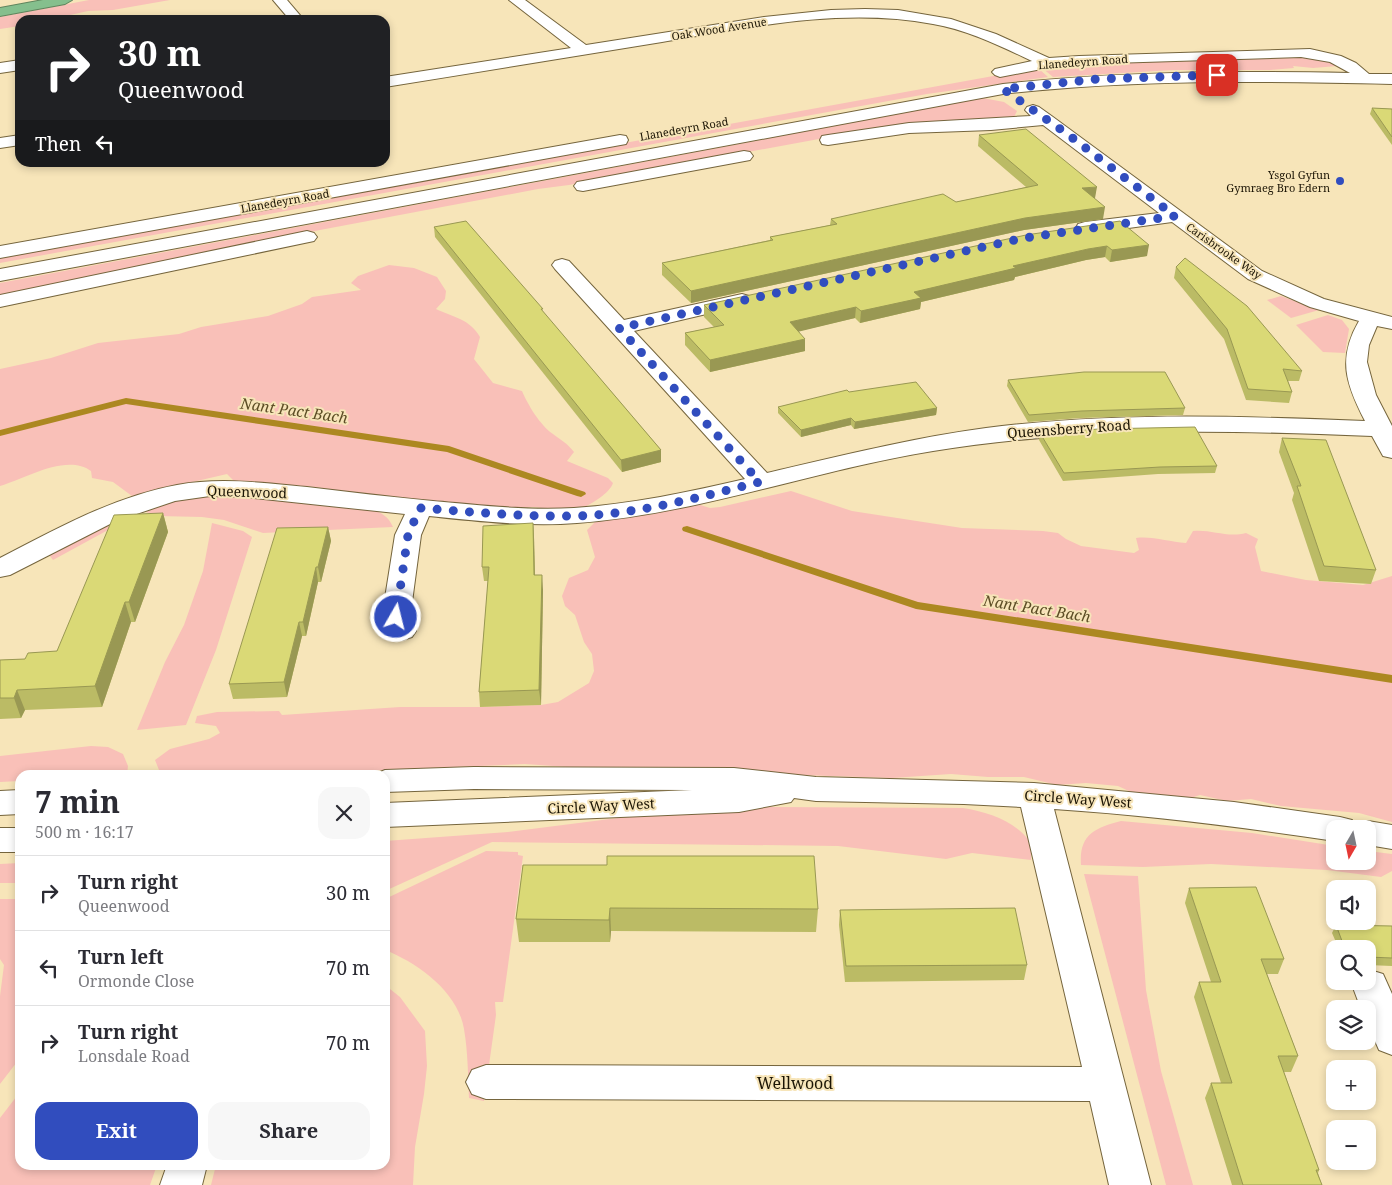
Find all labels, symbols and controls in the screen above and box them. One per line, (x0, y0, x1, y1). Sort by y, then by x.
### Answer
street label: Oak Wood Avenue (670, 14, 768, 43)
text: 30 m (118, 29, 201, 76)
icon: right (35, 35, 100, 100)
street label: Llanedeyrn Road (1038, 51, 1129, 72)
pin (1196, 54, 1238, 96)
icon: arrive (1203, 61, 1231, 89)
text: Queenwood (118, 74, 244, 104)
street label: Llanedeyrn Road (638, 113, 730, 144)
icon: left (91, 130, 119, 158)
text: Then (35, 131, 81, 157)
place label: Ysgol Gyfun Gymraeg Bro Edern (1226, 167, 1330, 195)
marker: Ysgol Gyfun Gymraeg Bro Edern (1334, 175, 1346, 187)
street label: Llanedeyrn Road (239, 185, 331, 216)
street label: Carisbrooke Way (1183, 219, 1266, 283)
water label: Nant Pact Bach (238, 392, 349, 427)
street label: Queensberry Road (1006, 415, 1132, 442)
street label: Queenwood (207, 481, 288, 502)
position arrow (369, 590, 421, 642)
water label: Nant Pact Bach (981, 590, 1092, 626)
text: 7 min (35, 781, 120, 822)
street label: Circle Way West (1024, 785, 1132, 812)
button: close (318, 787, 370, 839)
street label: Circle Way West (547, 793, 655, 818)
north arrow (1326, 820, 1376, 870)
map controls (1326, 820, 1376, 1170)
text: 500 m · 16:17 (35, 821, 134, 843)
text: Turn right (78, 869, 178, 895)
icon: right (35, 879, 63, 907)
text: 30 m (326, 880, 370, 906)
button: sound (1326, 880, 1376, 930)
text: Queenwood (78, 895, 170, 917)
button: search (1326, 940, 1376, 990)
text: Turn left (78, 944, 164, 970)
icon: left (35, 954, 63, 982)
text: 70 m (326, 955, 370, 981)
text: Ormonde Close (78, 970, 194, 992)
button: layers (1326, 1000, 1376, 1050)
text: Turn right (78, 1019, 178, 1045)
icon: right (35, 1029, 63, 1057)
text: 70 m (326, 1030, 370, 1056)
text: Lonsdale Road (78, 1045, 190, 1067)
button: + (1326, 1060, 1376, 1110)
street label: Wellwood (757, 1072, 833, 1094)
button: Exit (35, 1102, 198, 1160)
button: Share (208, 1102, 370, 1160)
button: − (1326, 1120, 1376, 1170)

